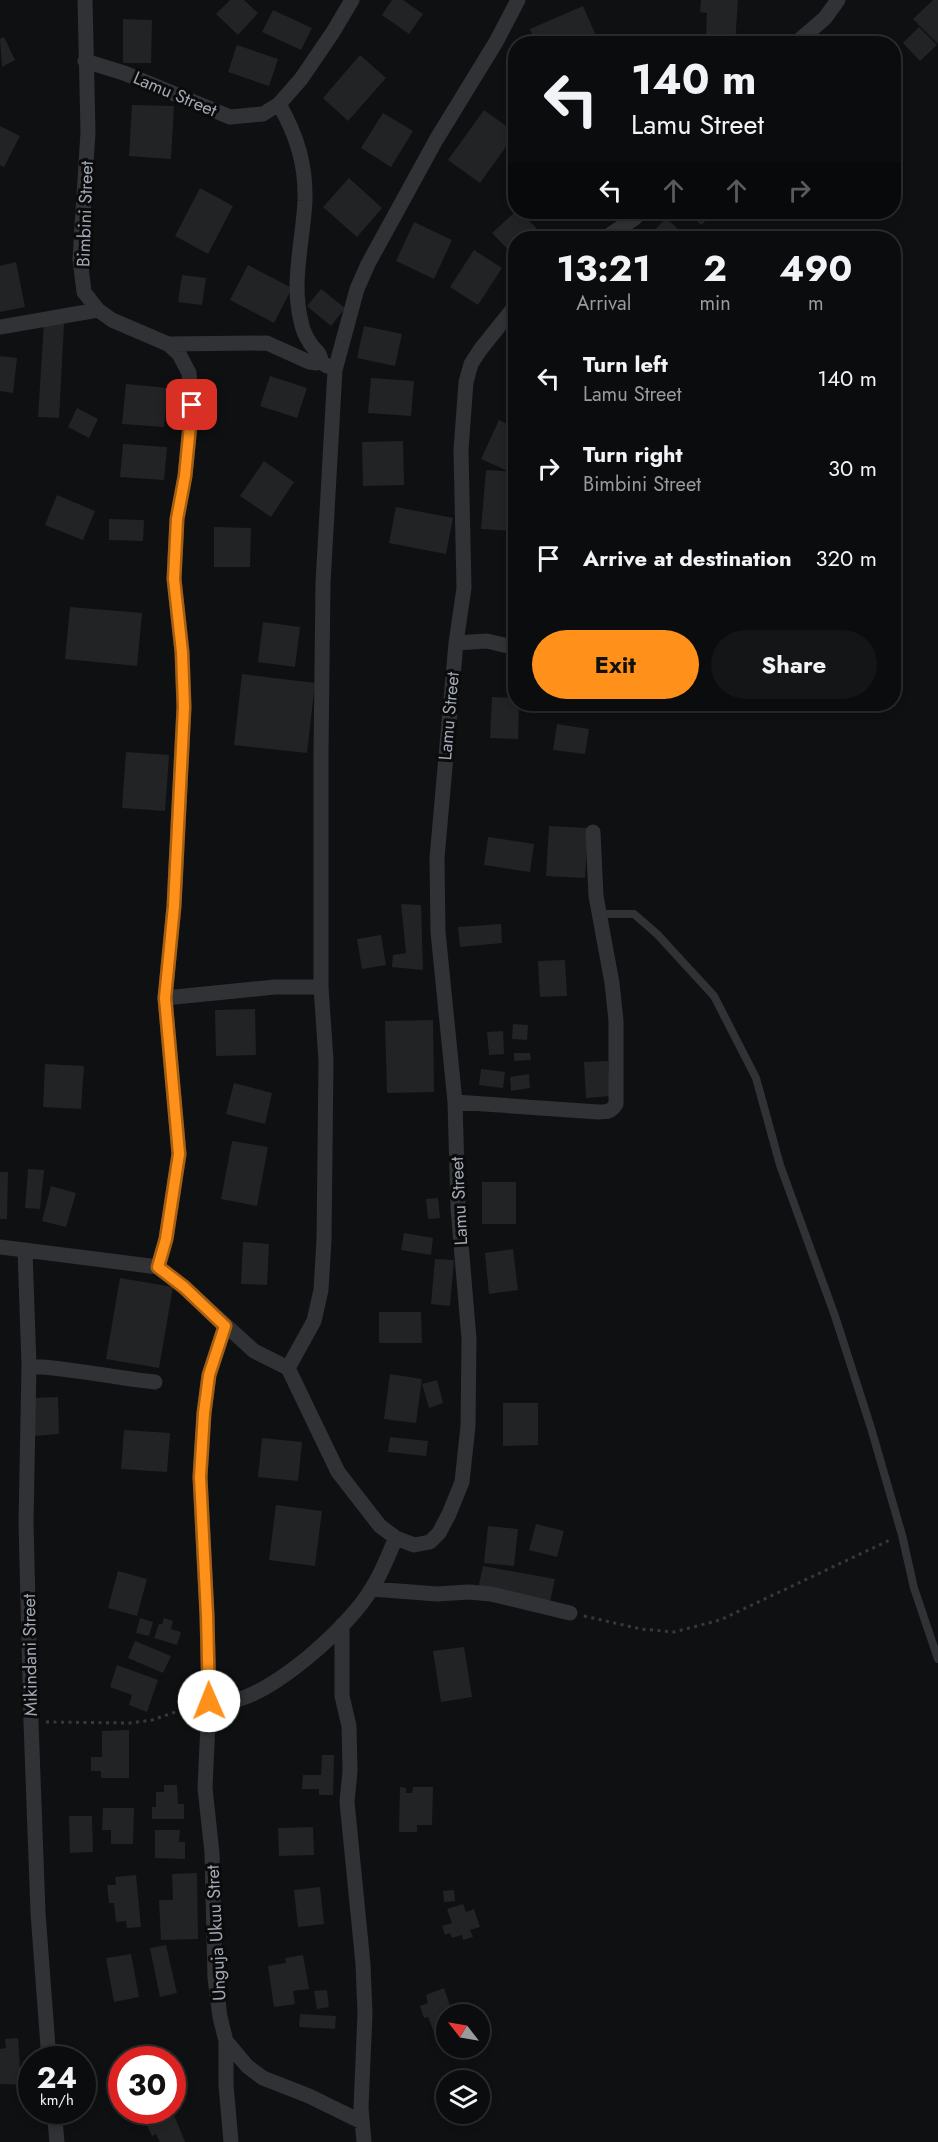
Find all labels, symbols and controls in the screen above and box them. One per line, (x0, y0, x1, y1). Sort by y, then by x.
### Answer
text: 140 m (631, 49, 757, 110)
icon: left (532, 60, 610, 138)
street label: Lamu Street (129, 65, 221, 124)
text: Lamu Street (631, 105, 764, 144)
street label: Bimbini Street (70, 160, 100, 268)
icon: left (594, 174, 627, 207)
icon: ahead (657, 174, 690, 207)
icon: ahead (720, 174, 753, 207)
icon: right (783, 174, 816, 207)
text: 13:21 (557, 242, 651, 294)
text: 2 (703, 242, 727, 294)
text: 490 (779, 242, 852, 294)
text: Arrival (576, 289, 631, 318)
text: min (699, 289, 731, 318)
text: m (808, 289, 824, 318)
text: Turn left (583, 348, 668, 380)
icon: left (532, 362, 565, 395)
text: 140 m (817, 362, 877, 394)
pin (166, 379, 217, 430)
text: Lamu Street (583, 380, 681, 409)
icon: arrive (175, 388, 208, 421)
text: Turn right (583, 438, 683, 470)
icon: right (532, 452, 565, 485)
text: 30 m (828, 452, 877, 484)
text: Bimbini Street (583, 470, 701, 499)
icon: arrive (532, 542, 565, 575)
text: Arrive at destination (583, 542, 792, 574)
text: 320 m (816, 542, 877, 574)
button: Exit (532, 630, 699, 699)
button: Share (711, 630, 877, 699)
street label: Lamu Street (432, 670, 466, 761)
street label: Lamu Street (444, 1155, 474, 1246)
street label: Mikindani Street (16, 1593, 44, 1717)
position arrow (177, 1669, 241, 1733)
street label: Unguja Ukuu Stret (199, 1864, 233, 2002)
north arrow (436, 2004, 490, 2058)
map controls (436, 2004, 490, 2124)
speed limit sign: 30 (108, 2046, 186, 2124)
text: 24 (37, 2056, 77, 2099)
button: layers (436, 2070, 490, 2124)
text: km/h (40, 2089, 74, 2111)

